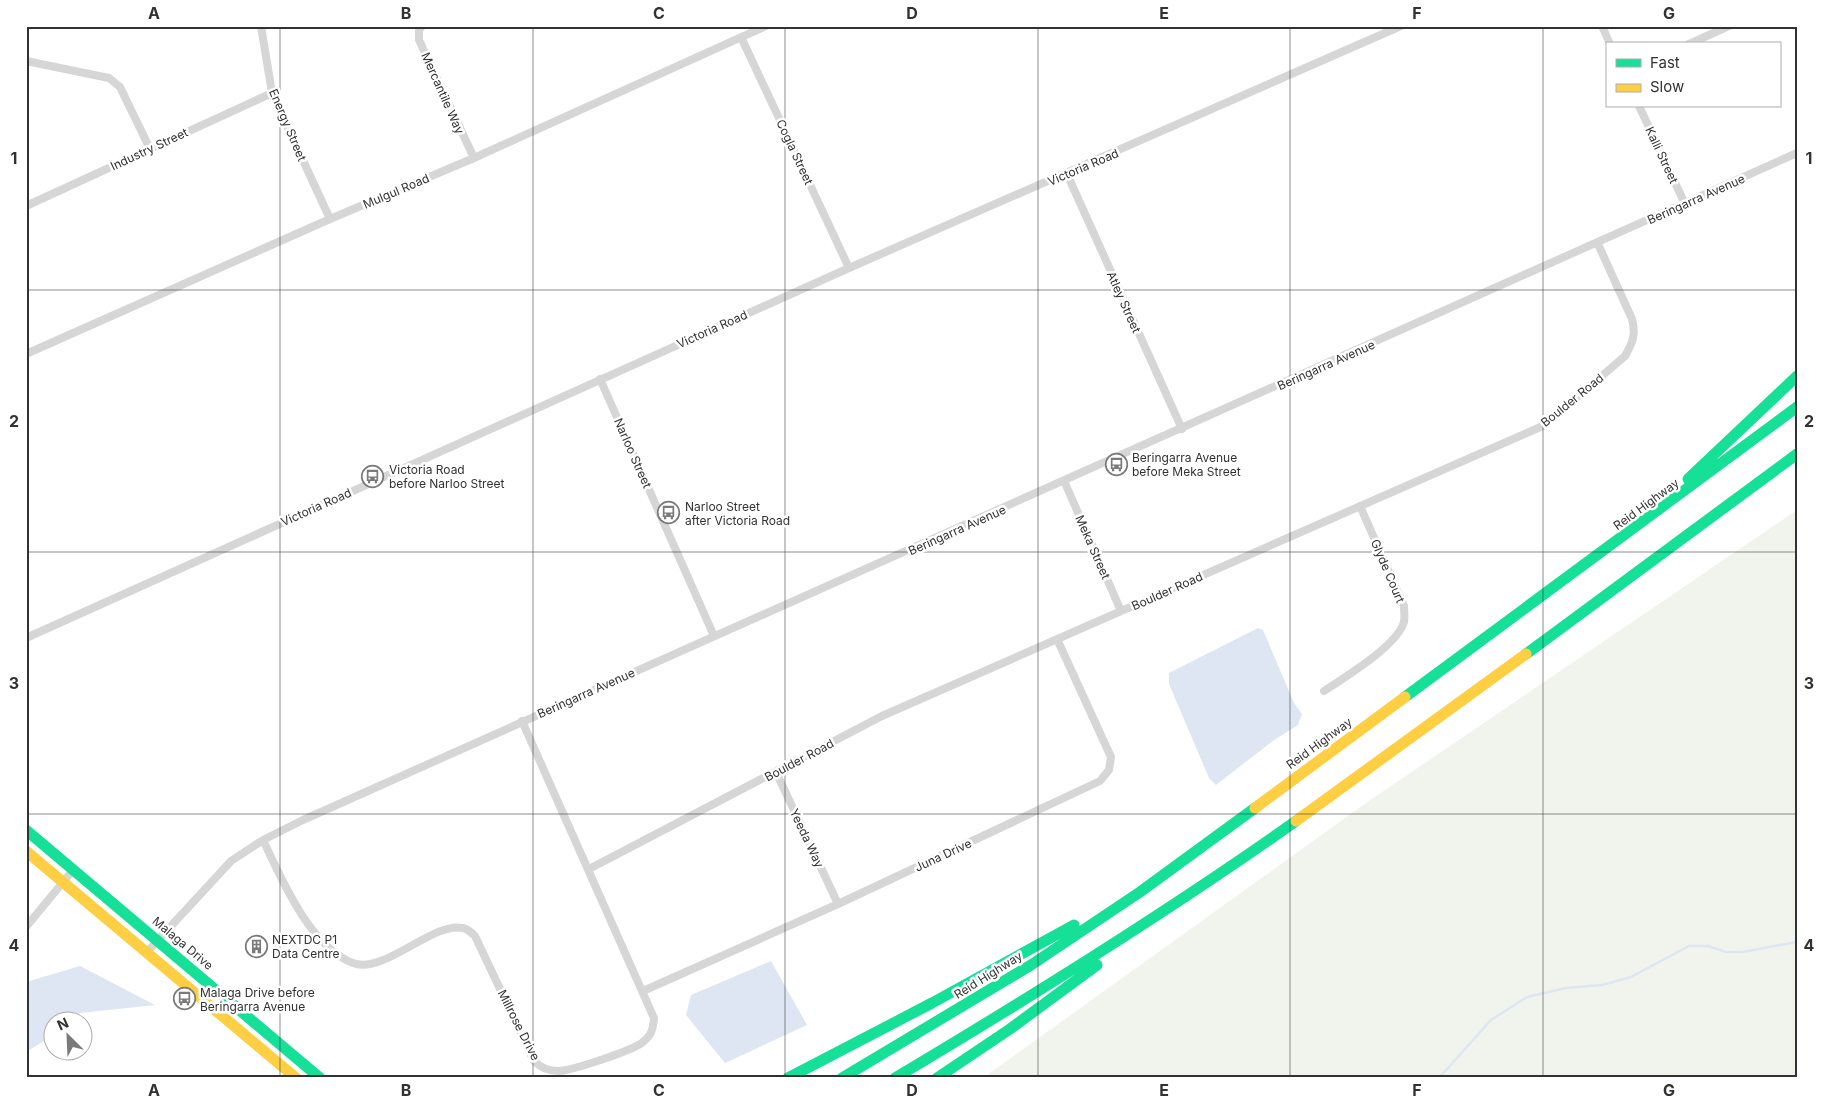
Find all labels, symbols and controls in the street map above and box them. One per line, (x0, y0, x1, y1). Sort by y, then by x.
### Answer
text: A (148, 3, 160, 23)
text: B (401, 3, 411, 23)
text: C (653, 3, 665, 23)
text: D (906, 3, 918, 23)
text: E (1159, 3, 1169, 23)
text: F (1412, 3, 1422, 23)
text: G (1663, 3, 1675, 23)
legend (1606, 42, 1780, 108)
street label: Mercantile Way (418, 50, 468, 136)
text: Fast (1650, 53, 1680, 72)
text: Slow (1650, 77, 1684, 96)
street label: Energy Street (266, 87, 310, 163)
street label: Cogla Street (773, 117, 817, 187)
street label: Industry Street (108, 124, 190, 173)
street label: Kalli Street (1642, 124, 1682, 186)
street label: Victoria Road (1045, 145, 1121, 189)
text: 1 (11, 148, 17, 168)
text: 1 (1806, 148, 1812, 168)
street label: Mulgul Road (361, 170, 431, 212)
street label: Beringarra Avenue (1645, 171, 1747, 227)
street label: Atley Street (1104, 269, 1144, 335)
street label: Victoria Road (674, 307, 750, 351)
street label: Beringarra Avenue (1275, 337, 1377, 393)
street label: Boulder Road (1538, 370, 1606, 430)
text: 2 (9, 411, 19, 431)
text: 2 (1804, 411, 1814, 431)
street label: Narloo Street (611, 416, 655, 490)
place label: Beringarra Avenue before Meka Street (1132, 450, 1241, 479)
bus stop icon: Beringarra Avenue before Meka Street (1104, 452, 1128, 476)
place label: Victoria Road before Narloo Street (389, 462, 504, 491)
bus stop icon: Victoria Road before Narloo Street (361, 464, 385, 488)
street label: Reid Highway (1610, 475, 1682, 533)
street label: Victoria Road (278, 485, 354, 529)
place label: Narloo Street after Victoria Road (685, 499, 790, 528)
bus stop icon: Narloo Street after Victoria Road (657, 501, 681, 525)
street label: Beringarra Avenue (906, 502, 1008, 558)
street label: Meka Street (1072, 513, 1114, 581)
street label: Glyde Court (1368, 537, 1408, 605)
street label: Boulder Road (1129, 569, 1205, 613)
street label: Beringarra Avenue (535, 665, 637, 721)
text: 3 (9, 673, 19, 693)
text: 3 (1804, 673, 1814, 693)
street label: Reid Highway (1283, 714, 1355, 772)
street label: Boulder Road (762, 735, 836, 785)
street label: Yeeda Way (787, 806, 827, 870)
street label: Juna Drive (912, 835, 974, 875)
street label: Malaga Drive (150, 913, 216, 973)
place label: NEXTDC P1 Data Centre (272, 932, 340, 961)
building icon: NEXTDC P1 Data Centre (244, 934, 268, 958)
text: 4 (9, 935, 20, 955)
text: 4 (1804, 935, 1815, 955)
street label: Reid Highway (951, 948, 1025, 1002)
place label: Malaga Drive before Beringarra Avenue (200, 985, 315, 1014)
bus stop icon: Malaga Drive before Beringarra Avenue (172, 987, 196, 1011)
street label: Millrose Drive (495, 987, 543, 1063)
north arrow (42, 1012, 92, 1062)
text: N (54, 1014, 71, 1034)
text: A (148, 1080, 160, 1100)
text: B (401, 1080, 411, 1100)
text: C (653, 1080, 665, 1100)
text: D (906, 1080, 918, 1100)
text: E (1159, 1080, 1169, 1100)
text: F (1412, 1080, 1422, 1100)
text: G (1663, 1080, 1675, 1100)

